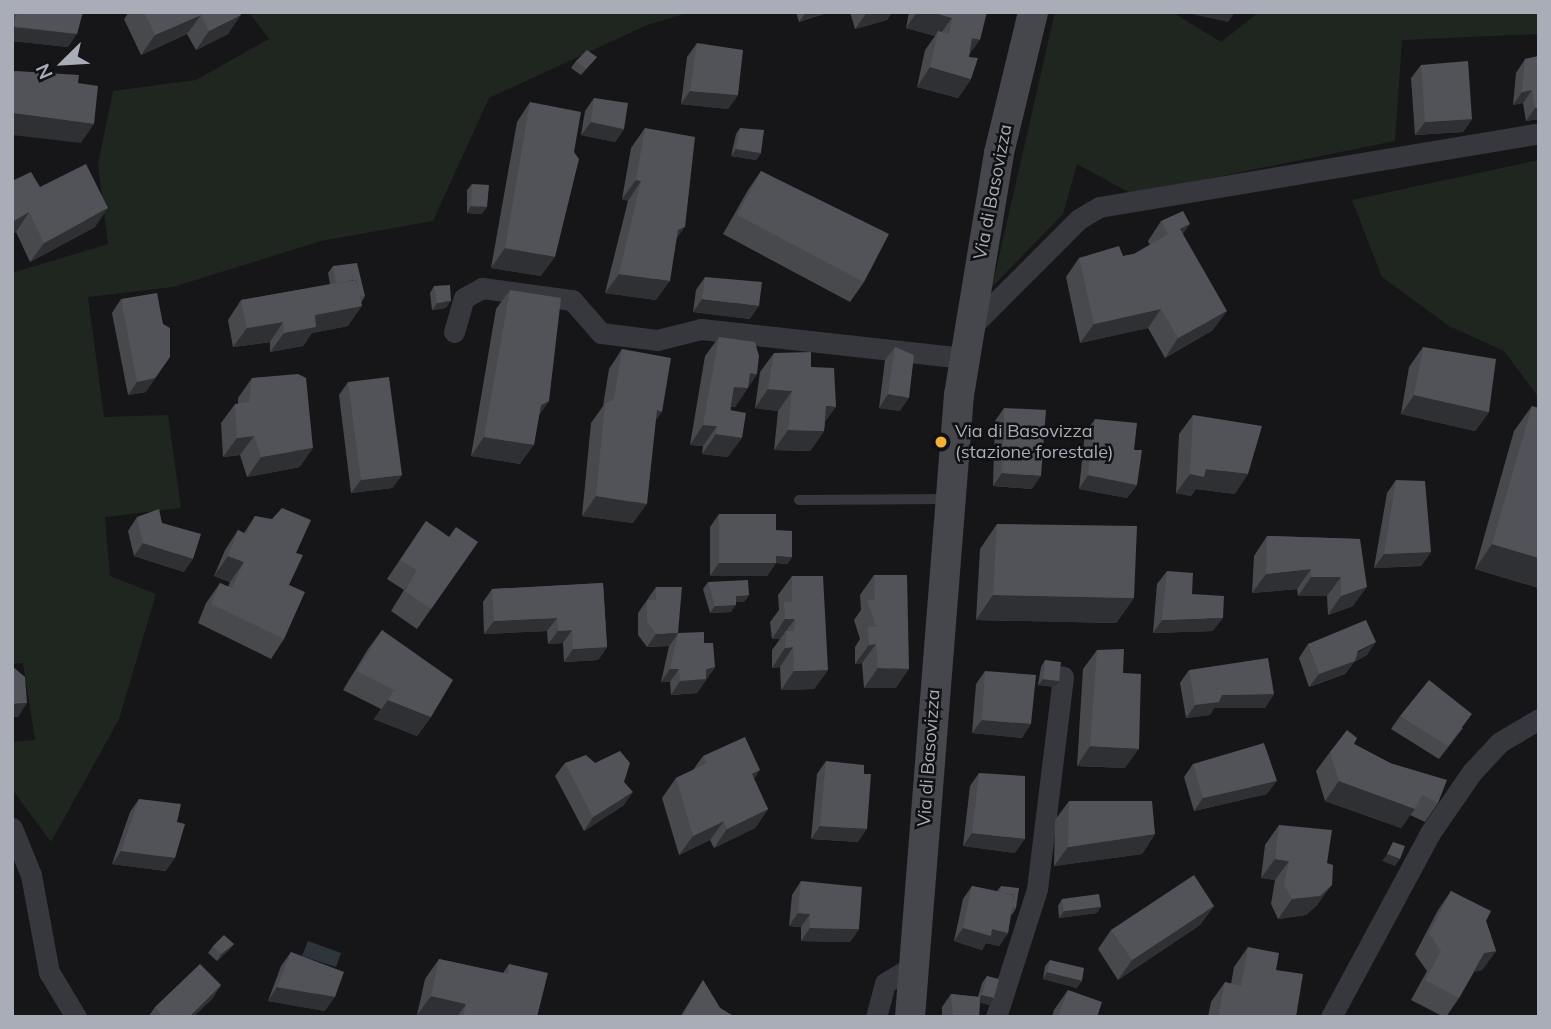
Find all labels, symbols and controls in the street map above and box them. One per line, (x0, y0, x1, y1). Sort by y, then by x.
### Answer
north arrow (28, 28, 98, 98)
text: N (30, 60, 58, 83)
street label: Via di Basovizza (969, 122, 1017, 262)
place label: Via di Basovizza (stazione forestale) (955, 421, 1113, 464)
marker: Via di Basovizza (stazione forestale) (933, 434, 949, 450)
street label: Via di Basovizza (913, 689, 945, 827)

